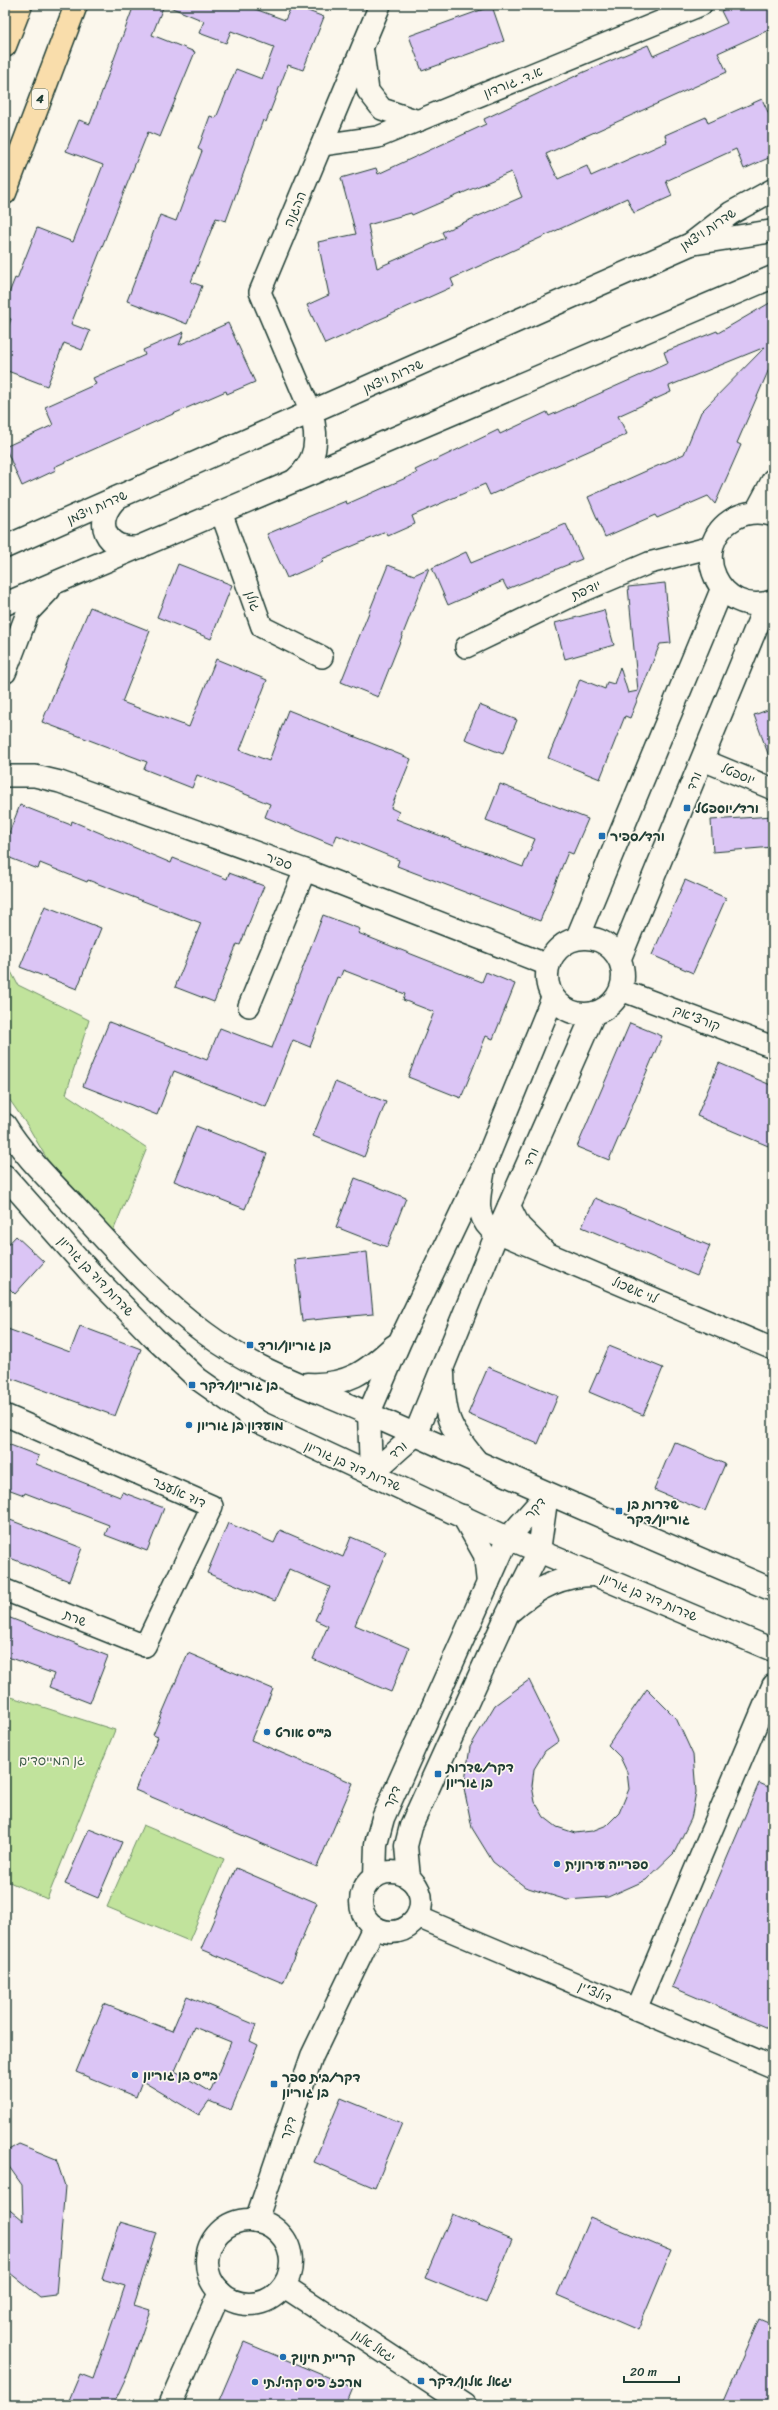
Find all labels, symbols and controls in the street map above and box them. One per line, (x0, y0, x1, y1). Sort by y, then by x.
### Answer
street label: א.ד. גורדון (480, 60, 546, 104)
road number: 4 (32, 89, 48, 109)
street label: ההגנה (277, 187, 313, 231)
street label: שדרות ויצמן (675, 201, 741, 257)
street label: שדרות ויצמן (359, 352, 427, 400)
street label: שדרות ויצמן (63, 483, 131, 531)
street label: יודפת (566, 573, 605, 607)
street label: גולן (239, 588, 267, 614)
street label: יוספטל (717, 757, 759, 791)
street label: ורד (680, 768, 708, 794)
place label: ורד/יוספטל (695, 797, 759, 820)
marker: ורד/יוספטל (682, 803, 692, 813)
place label: ורד/ספיר (610, 825, 665, 848)
marker: ורד/ספיר (597, 831, 607, 841)
street label: ספיר (262, 846, 296, 876)
street label: קורצ'אק (670, 999, 724, 1037)
street label: ורד (517, 1144, 545, 1170)
street label: שדרות דוד בן גוריון (52, 1230, 140, 1322)
street label: לוי אשכול (608, 1270, 662, 1310)
place label: בן גוריון/ורד (258, 1334, 331, 1357)
marker: בן גוריון/ורד (245, 1340, 255, 1350)
place label: בן גוריון/דקר (200, 1374, 278, 1397)
marker: בן גוריון/דקר (187, 1380, 197, 1390)
place label: מועדון בן גוריון (197, 1414, 284, 1437)
marker: מועדון בן גוריון (184, 1420, 194, 1430)
street label: שדרות דוד בן גוריון (301, 1434, 405, 1498)
street label: ורד (383, 1435, 413, 1465)
street label: דוד אלעזר (148, 1470, 210, 1514)
street label: דקר (519, 1492, 551, 1524)
place label: שדרות בן גוריון/דקר (627, 1493, 690, 1531)
marker: שדרות בן גוריון/דקר (614, 1506, 624, 1516)
street label: שדרות דוד בן גוריון (597, 1566, 701, 1628)
street label: שרת (59, 1603, 91, 1633)
place label: בי"ס אורט (275, 1721, 332, 1744)
marker: בי"ס אורט (262, 1727, 272, 1737)
park label: גן המייסדים (19, 1749, 85, 1772)
place label: דקר/שדרות בן גוריון (445, 1756, 514, 1794)
marker: דקר/שדרות בן גוריון (433, 1769, 443, 1779)
street label: דקר (377, 1782, 407, 1812)
place label: ספרייה עירונית (565, 1853, 648, 1876)
marker: ספרייה עירונית (552, 1859, 562, 1869)
street label: דולצ'ין (574, 1975, 616, 2009)
place label: בי"ס בן גוריון (143, 2064, 218, 2087)
place label: דקר/בית ספר בן גוריון (282, 2066, 361, 2104)
marker: בי"ס בן גוריון (130, 2070, 140, 2080)
marker: דקר/בית ספר בן גוריון (269, 2079, 279, 2089)
street label: דקר (273, 2113, 303, 2143)
street label: יגאל אלון (348, 2323, 400, 2369)
place label: קריית חינוך (291, 2346, 356, 2369)
marker: קריית חינוך (278, 2352, 288, 2362)
scale bar (624, 2358, 679, 2384)
text: 20 m (630, 2361, 657, 2383)
place label: יגאל אלון/דקר (429, 2370, 512, 2393)
place label: מרכז פיס קהילתי (263, 2371, 362, 2394)
marker: יגאל אלון/דקר (416, 2376, 426, 2386)
marker: מרכז פיס קהילתי (250, 2377, 260, 2387)

